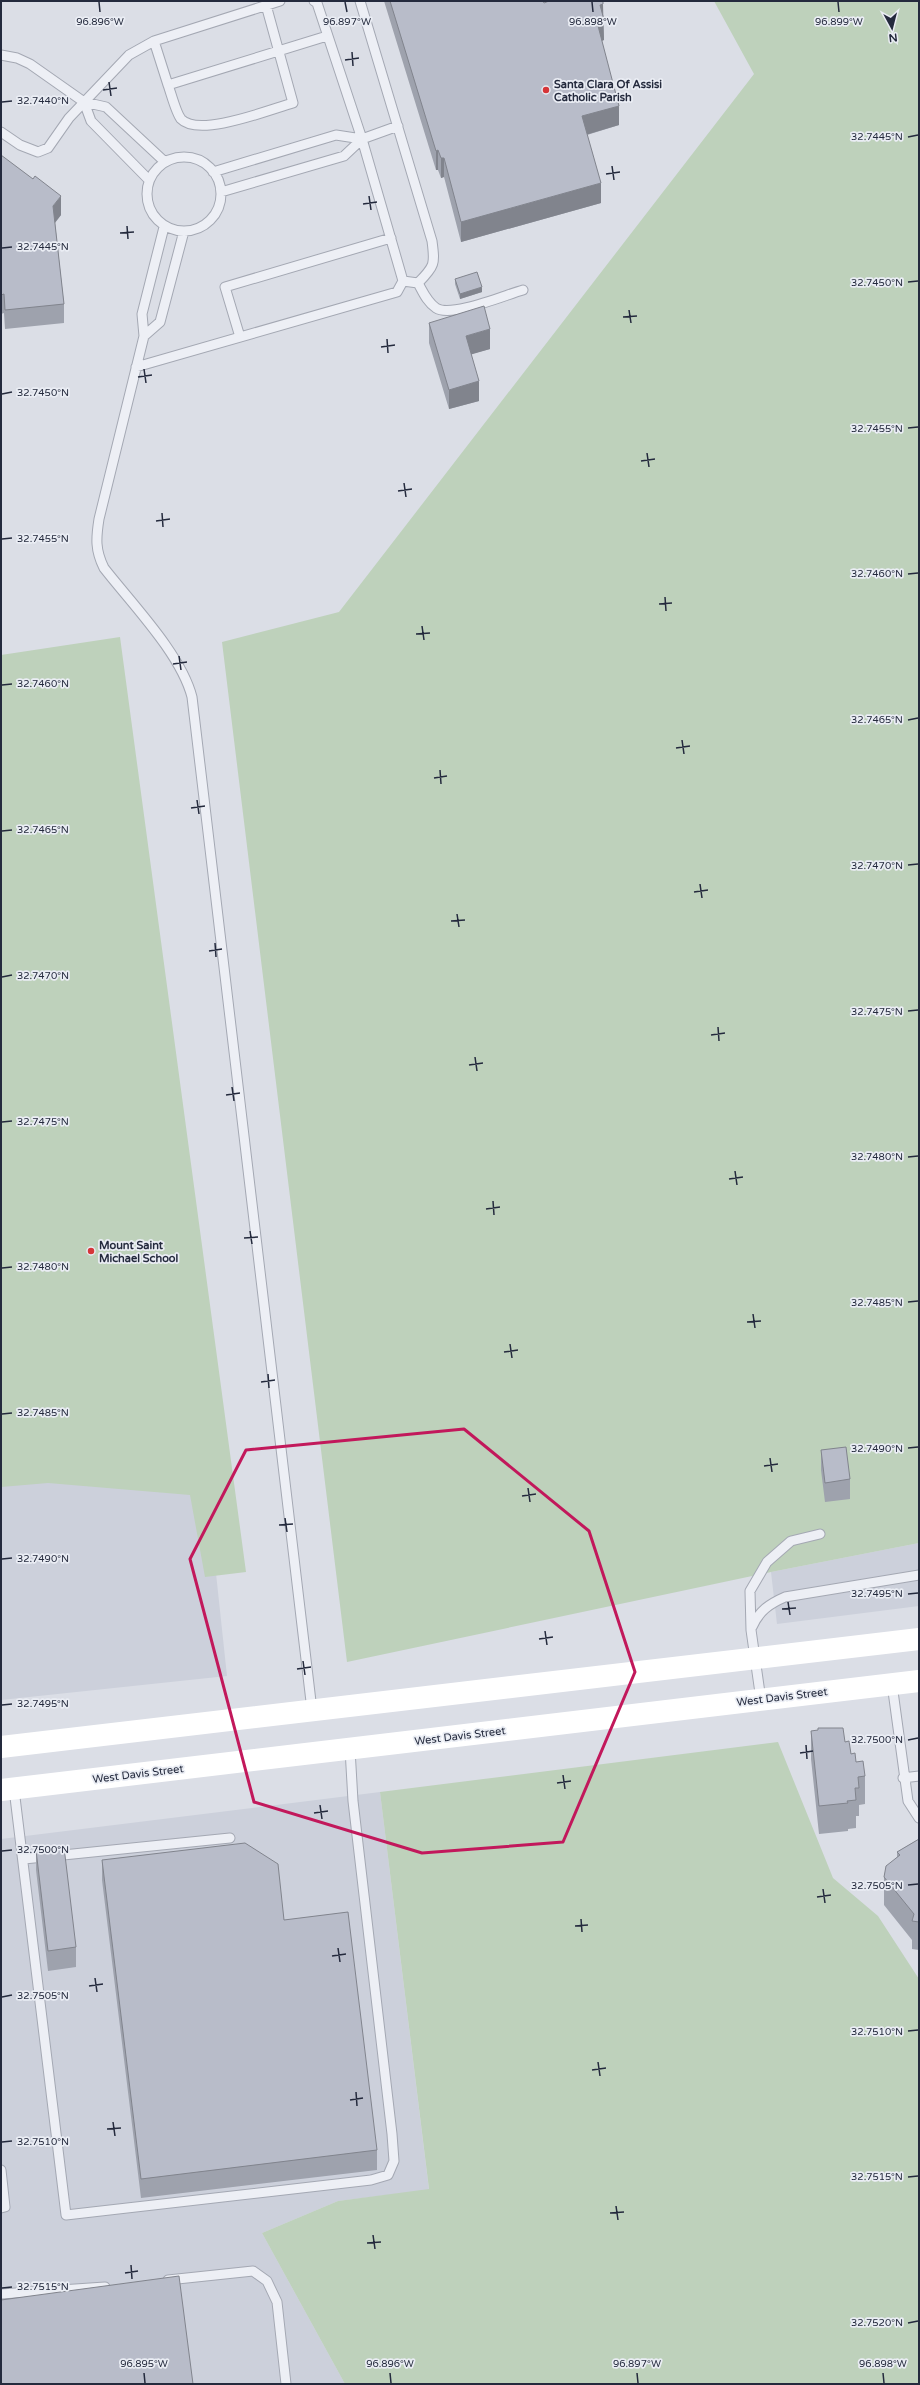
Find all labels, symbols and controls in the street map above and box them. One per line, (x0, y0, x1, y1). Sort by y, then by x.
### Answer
north arrow (872, 8, 912, 48)
text: 96.896°W (76, 16, 124, 28)
text: 96.897°W (323, 16, 371, 28)
text: 96.898°W (569, 16, 617, 28)
text: 96.899°W (815, 16, 863, 28)
text: N (888, 30, 898, 44)
place label: Santa Clara Of Assisi Catholic Parish (554, 78, 662, 104)
marker: Santa Clara Of Assisi Catholic Parish (541, 85, 551, 95)
text: 32.7440°N (17, 95, 69, 107)
text: 32.7445°N (851, 131, 903, 143)
text: 32.7445°N (17, 241, 69, 253)
text: 32.7450°N (851, 277, 903, 289)
text: 32.7450°N (17, 387, 69, 399)
text: 32.7455°N (851, 423, 903, 435)
text: 32.7455°N (17, 533, 69, 545)
text: 32.7460°N (851, 568, 903, 580)
text: 32.7460°N (17, 678, 69, 690)
text: 32.7465°N (851, 714, 903, 726)
text: 32.7465°N (17, 824, 69, 836)
text: 32.7470°N (851, 860, 903, 872)
text: 32.7470°N (17, 970, 69, 982)
text: 32.7475°N (851, 1006, 903, 1018)
text: 32.7475°N (17, 1116, 69, 1128)
text: 32.7480°N (851, 1151, 903, 1163)
place label: Mount Saint Michael School (99, 1239, 179, 1265)
marker: Mount Saint Michael School (86, 1246, 96, 1256)
text: 32.7480°N (17, 1261, 69, 1273)
text: 32.7485°N (851, 1297, 903, 1309)
text: 32.7485°N (17, 1407, 69, 1419)
text: 32.7490°N (851, 1443, 903, 1455)
text: 32.7490°N (17, 1553, 69, 1565)
text: 32.7495°N (851, 1588, 903, 1600)
street label: West Davis Street (736, 1685, 828, 1709)
text: 32.7495°N (17, 1698, 69, 1710)
street label: West Davis Street (414, 1724, 506, 1748)
text: 32.7500°N (851, 1734, 903, 1746)
street label: West Davis Street (92, 1762, 184, 1786)
text: 32.7500°N (17, 1844, 69, 1856)
text: 32.7505°N (851, 1880, 903, 1892)
text: 32.7505°N (17, 1990, 69, 2002)
text: 32.7510°N (851, 2026, 903, 2038)
text: 32.7510°N (17, 2136, 69, 2148)
text: 32.7515°N (851, 2171, 903, 2183)
text: 32.7515°N (17, 2281, 69, 2293)
text: 32.7520°N (851, 2317, 903, 2329)
text: 96.895°W (120, 2358, 168, 2370)
text: 96.896°W (366, 2358, 414, 2370)
text: 96.897°W (613, 2358, 661, 2370)
text: 96.898°W (859, 2358, 907, 2370)

